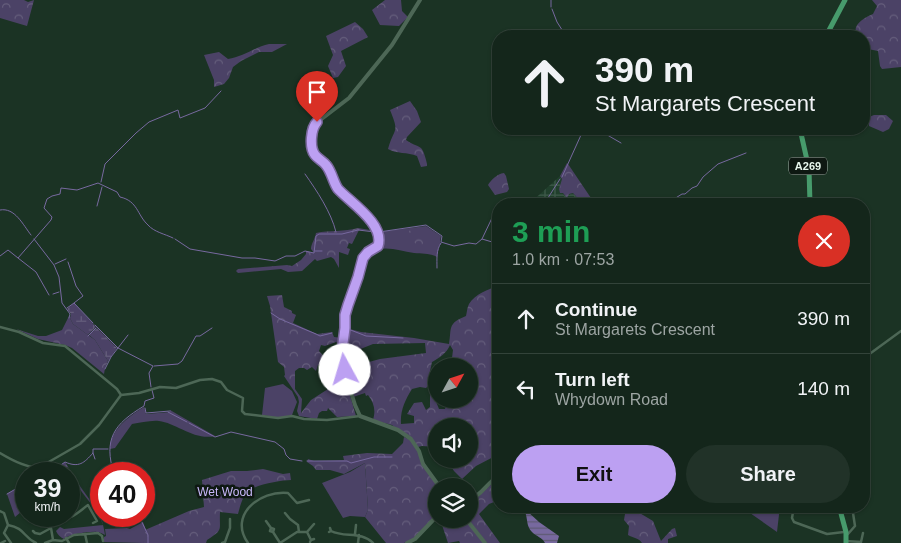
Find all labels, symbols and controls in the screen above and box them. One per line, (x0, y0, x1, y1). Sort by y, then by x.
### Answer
icon: ahead (512, 50, 577, 115)
text: 390 m (595, 50, 694, 89)
pin (296, 71, 338, 122)
icon: arrive (303, 78, 331, 106)
text: St Margarets Crescent (595, 91, 815, 116)
road number: A269 (789, 158, 827, 175)
text: 3 min (512, 215, 590, 248)
button: close (798, 215, 850, 267)
text: 1.0 km · 07:53 (512, 251, 614, 268)
text: Continue (555, 299, 637, 320)
icon: ahead (512, 305, 540, 333)
text: 390 m (797, 308, 850, 329)
text: St Margarets Crescent (555, 321, 715, 338)
position arrow (318, 343, 370, 395)
north arrow (428, 358, 478, 408)
map controls (428, 358, 478, 528)
text: Turn left (555, 369, 630, 390)
icon: left (512, 375, 540, 403)
text: 140 m (797, 378, 850, 399)
text: Whydown Road (555, 391, 668, 408)
button: sound (428, 418, 478, 468)
button: Exit (512, 445, 676, 503)
button: Share (686, 445, 850, 503)
speed limit sign: 40 (90, 462, 155, 527)
text: 39 (34, 474, 61, 502)
button: layers (428, 478, 478, 528)
park label: Wet Wood (197, 485, 253, 499)
text: km/h (34, 500, 61, 514)

